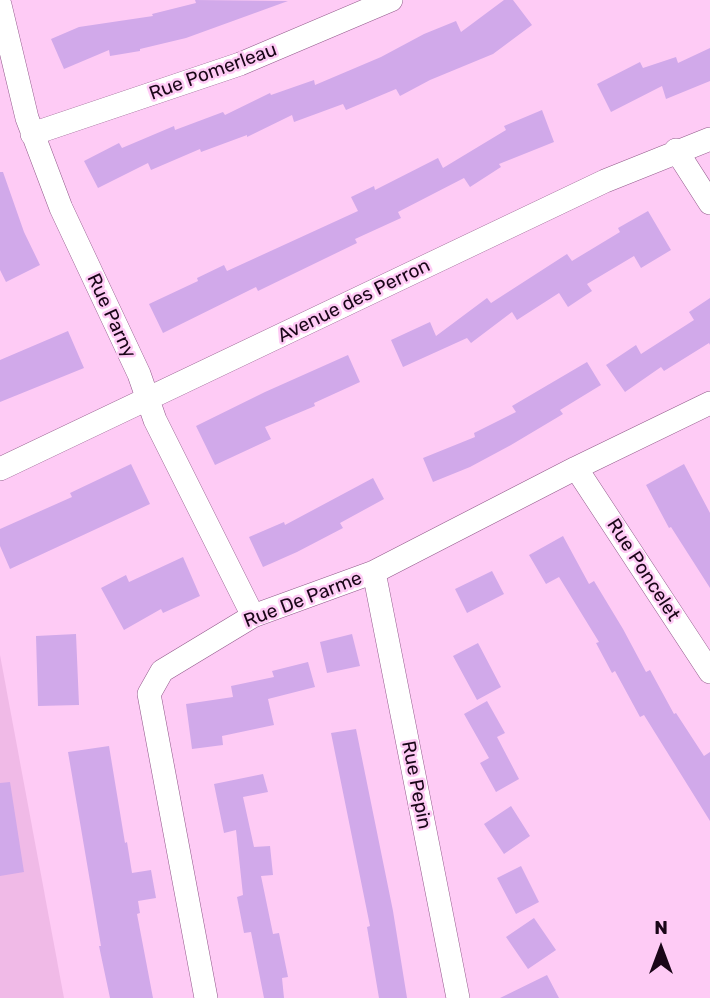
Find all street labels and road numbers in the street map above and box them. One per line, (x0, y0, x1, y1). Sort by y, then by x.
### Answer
street label: Rue Pomerleau (146, 38, 280, 106)
street label: Avenue des Perron (274, 254, 434, 348)
street label: Rue Parny (82, 270, 140, 362)
street label: Rue Poncelet (601, 515, 685, 625)
street label: Rue De Parme (241, 567, 365, 633)
street label: Rue Pepin (396, 739, 436, 831)

